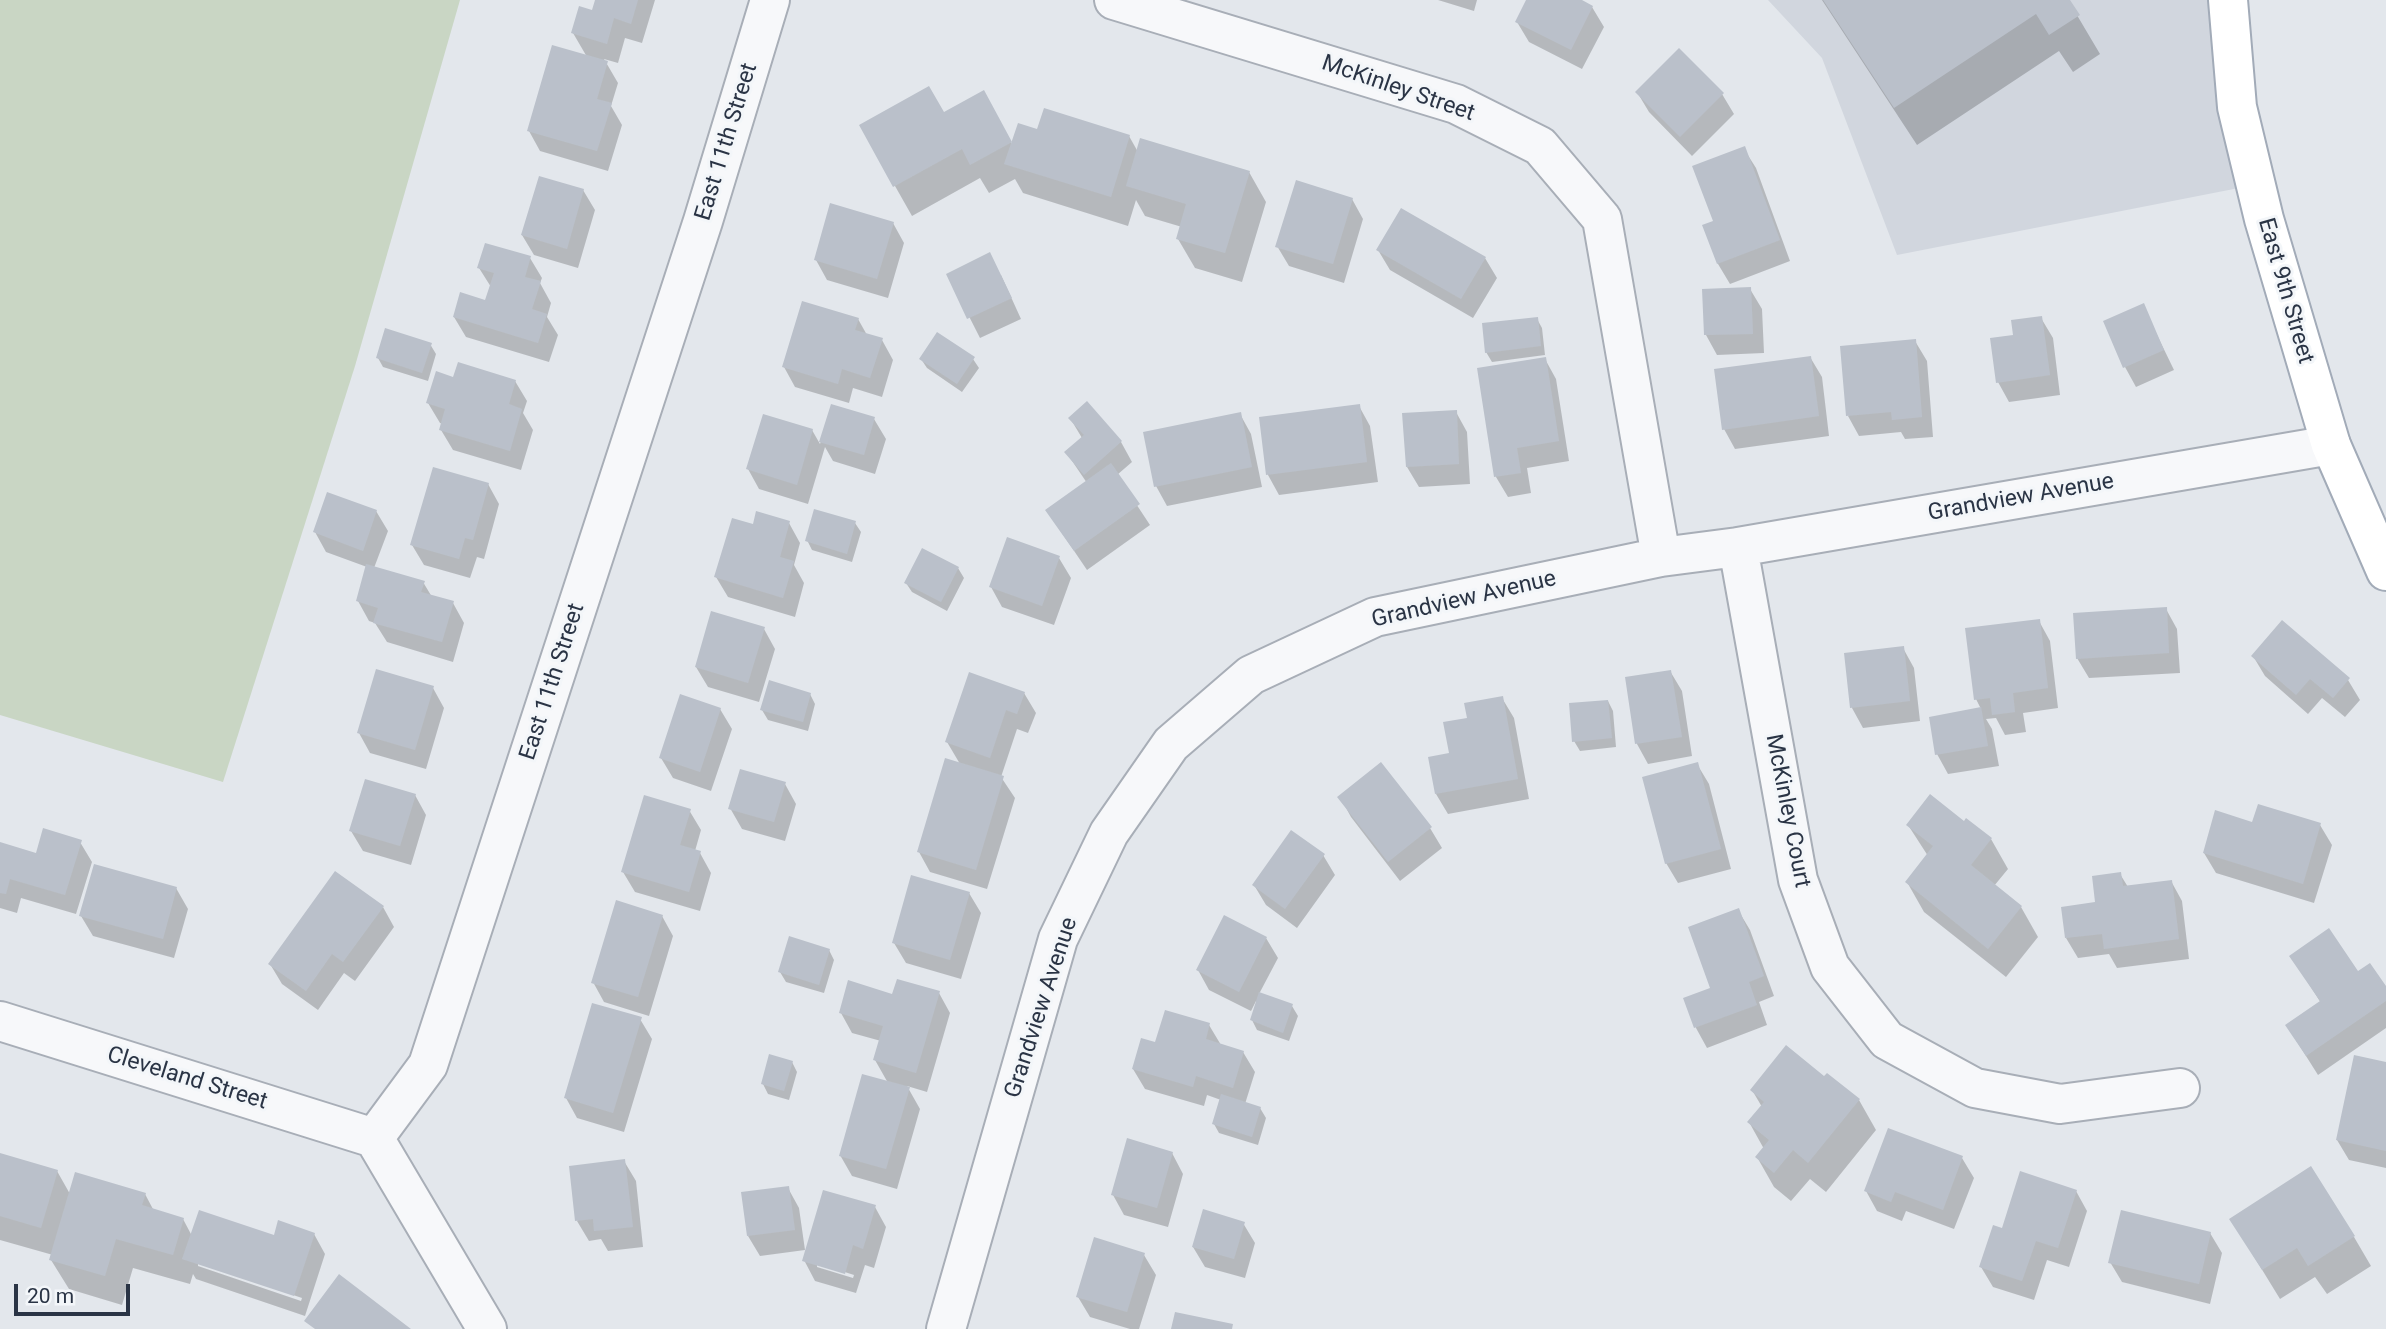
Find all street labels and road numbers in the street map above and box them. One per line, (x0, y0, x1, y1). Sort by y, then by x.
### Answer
street label: McKinley Street (1318, 50, 1478, 128)
street label: East 11th Street (690, 60, 764, 224)
street label: East 9th Street (2251, 215, 2319, 367)
street label: Grandview Avenue (1926, 468, 2116, 528)
street label: Grandview Avenue (1369, 565, 1559, 635)
street label: East 11th Street (515, 600, 591, 764)
street label: McKinley Court (1759, 732, 1815, 890)
street label: Grandview Avenue (1000, 914, 1084, 1102)
street label: Cleveland Street (104, 1042, 270, 1116)

